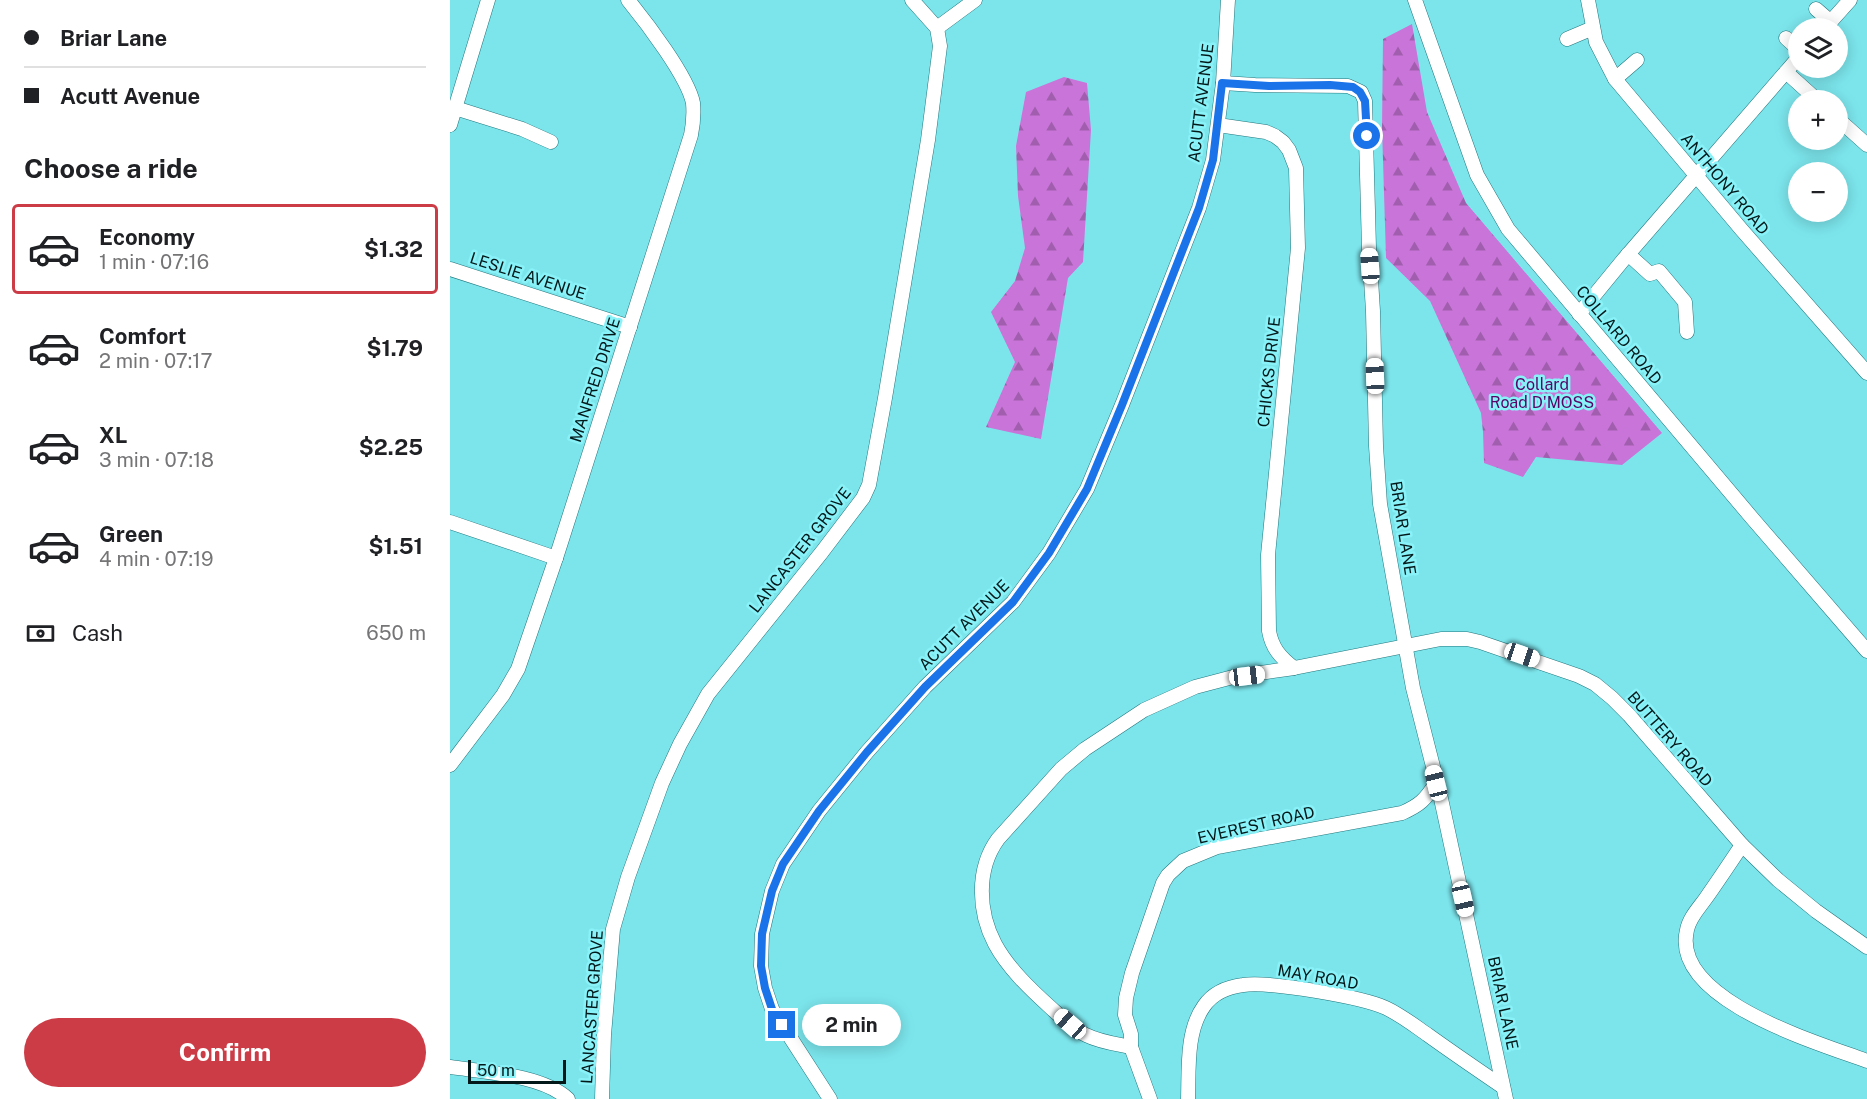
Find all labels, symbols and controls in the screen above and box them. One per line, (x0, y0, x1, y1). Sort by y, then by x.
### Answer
map controls (1788, 18, 1848, 222)
button: layers (1788, 18, 1848, 78)
text: Briar Lane (60, 25, 167, 51)
street label: ACUTT AVENUE (1184, 42, 1218, 164)
text: Acutt Avenue (60, 83, 200, 109)
button: + (1788, 90, 1848, 150)
route start (1353, 122, 1380, 149)
street label: ANTHONY ROAD (1677, 129, 1773, 239)
text: Choose a ride (24, 152, 198, 184)
button: − (1788, 162, 1848, 222)
icon: car (27, 222, 81, 276)
text: Economy (99, 224, 195, 250)
text: $1.32 (364, 236, 423, 262)
car (1360, 247, 1380, 285)
street label: LESLIE AVENUE (468, 248, 588, 304)
text: 1 min · 07:16 (99, 250, 209, 274)
street label: COLLARD ROAD (1572, 282, 1666, 388)
street label: MANFRED DRIVE (566, 315, 624, 445)
street label: CHICKS DRIVE (1254, 316, 1284, 428)
icon: car (27, 321, 81, 375)
text: Comfort (99, 323, 186, 349)
text: $1.79 (366, 335, 423, 361)
text: 2 min · 07:17 (99, 349, 212, 373)
car (1365, 358, 1385, 394)
park label: Collard Road D'MOSS (1490, 375, 1594, 412)
icon: car (27, 420, 81, 474)
text: XL (99, 422, 127, 448)
text: $2.25 (359, 434, 423, 460)
text: 3 min · 07:18 (99, 448, 214, 472)
street label: BRIAR LANE (1386, 480, 1420, 576)
street label: LANCASTER GROVE (745, 483, 855, 617)
icon: car (27, 519, 81, 573)
text: Green (99, 521, 163, 547)
text: $1.51 (368, 533, 423, 559)
text: 4 min · 07:19 (99, 547, 214, 571)
street label: ACUTT AVENUE (915, 576, 1013, 674)
icon: cash (24, 617, 57, 650)
text: Cash (72, 620, 123, 646)
text: 650 m (366, 621, 426, 645)
car (1502, 641, 1542, 669)
car (1228, 665, 1266, 687)
street label: BUTTERY ROAD (1624, 688, 1716, 790)
car (1423, 763, 1449, 803)
street label: EVEREST ROAD (1196, 802, 1316, 848)
car (1450, 879, 1476, 919)
street label: LANCASTER GROVE (577, 929, 607, 1085)
street label: BRIAR LANE (1484, 955, 1522, 1051)
street label: MAY ROAD (1276, 961, 1360, 993)
callout: 2 min (803, 1004, 902, 1046)
car (1051, 1005, 1089, 1043)
route end (768, 1011, 795, 1038)
text: 2 min (825, 1013, 878, 1037)
button: Confirm (24, 1018, 426, 1087)
scale bar (468, 1057, 566, 1084)
text: 50 m (477, 1061, 515, 1080)

